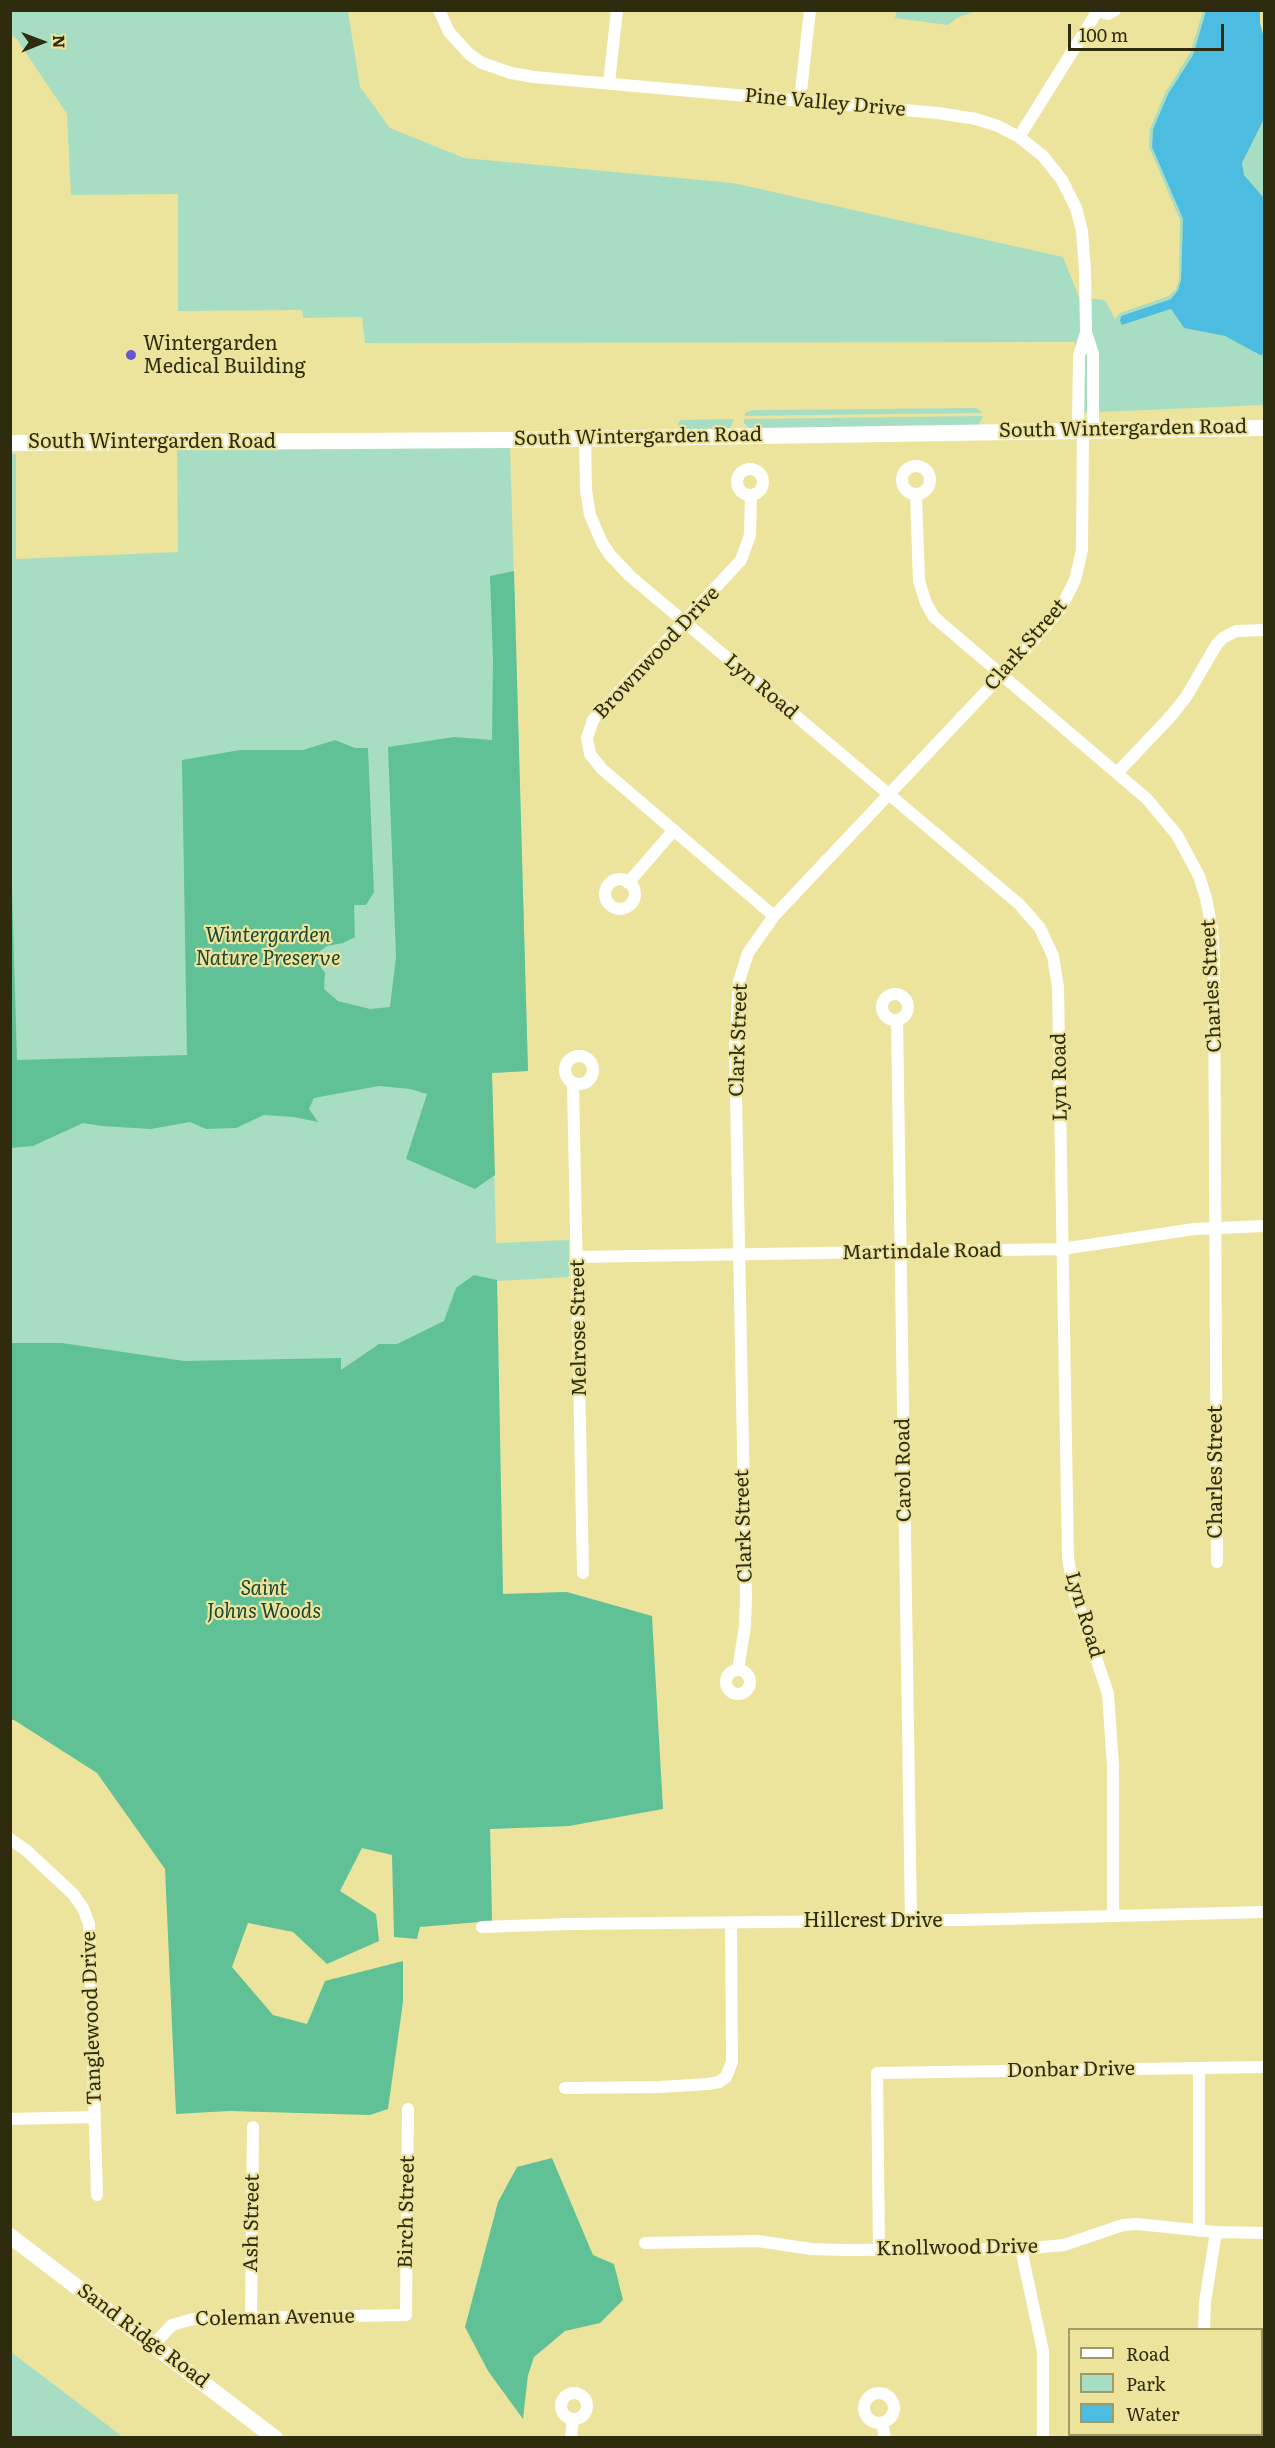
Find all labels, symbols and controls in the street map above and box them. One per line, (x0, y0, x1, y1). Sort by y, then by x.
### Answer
north arrow (12, 12, 72, 72)
scale bar (1071, 12, 1227, 50)
text: 100 m (1079, 21, 1128, 48)
text: N (48, 35, 72, 49)
street label: Pine Valley Drive (743, 84, 907, 122)
place label: Wintergarden Medical Building (143, 332, 306, 379)
marker: Wintergarden Medical Building (124, 348, 138, 362)
street label: South Wintergarden Road (999, 415, 1247, 443)
street label: South Wintergarden Road (514, 423, 762, 451)
street label: South Wintergarden Road (28, 430, 276, 454)
street label: Brownwood Drive (589, 582, 725, 724)
street label: Clark Street (980, 594, 1072, 696)
street label: Lyn Road (719, 649, 803, 725)
street label: Charles Street (1197, 919, 1227, 1053)
park label: Wintergarden Nature Preserve (195, 924, 341, 971)
street label: Clark Street (725, 983, 753, 1097)
street label: Lyn Road (1047, 1032, 1073, 1122)
street label: Martindale Road (842, 1239, 1002, 1265)
street label: Melrose Street (566, 1259, 592, 1397)
street label: Charles Street (1204, 1405, 1228, 1539)
street label: Carol Road (891, 1418, 917, 1522)
street label: Clark Street (730, 1469, 758, 1583)
street label: Lyn Road (1060, 1569, 1108, 1661)
park label: Saint Johns Woods (207, 1577, 321, 1624)
street label: Hillcrest Drive (803, 1909, 943, 1933)
street label: Tanglewood Drive (77, 1931, 107, 2105)
street label: Donbar Drive (1007, 2057, 1135, 2083)
street label: Birch Street (394, 2155, 420, 2269)
street label: Ash Street (239, 2174, 265, 2272)
street label: Knollwood Drive (876, 2235, 1038, 2261)
street label: Sand Ridge Road (72, 2279, 214, 2393)
street label: Coleman Avenue (195, 2305, 355, 2331)
legend (1068, 2328, 1263, 2436)
text: Road (1126, 2340, 1170, 2367)
text: Park (1126, 2370, 1165, 2397)
text: Water (1126, 2400, 1179, 2427)

